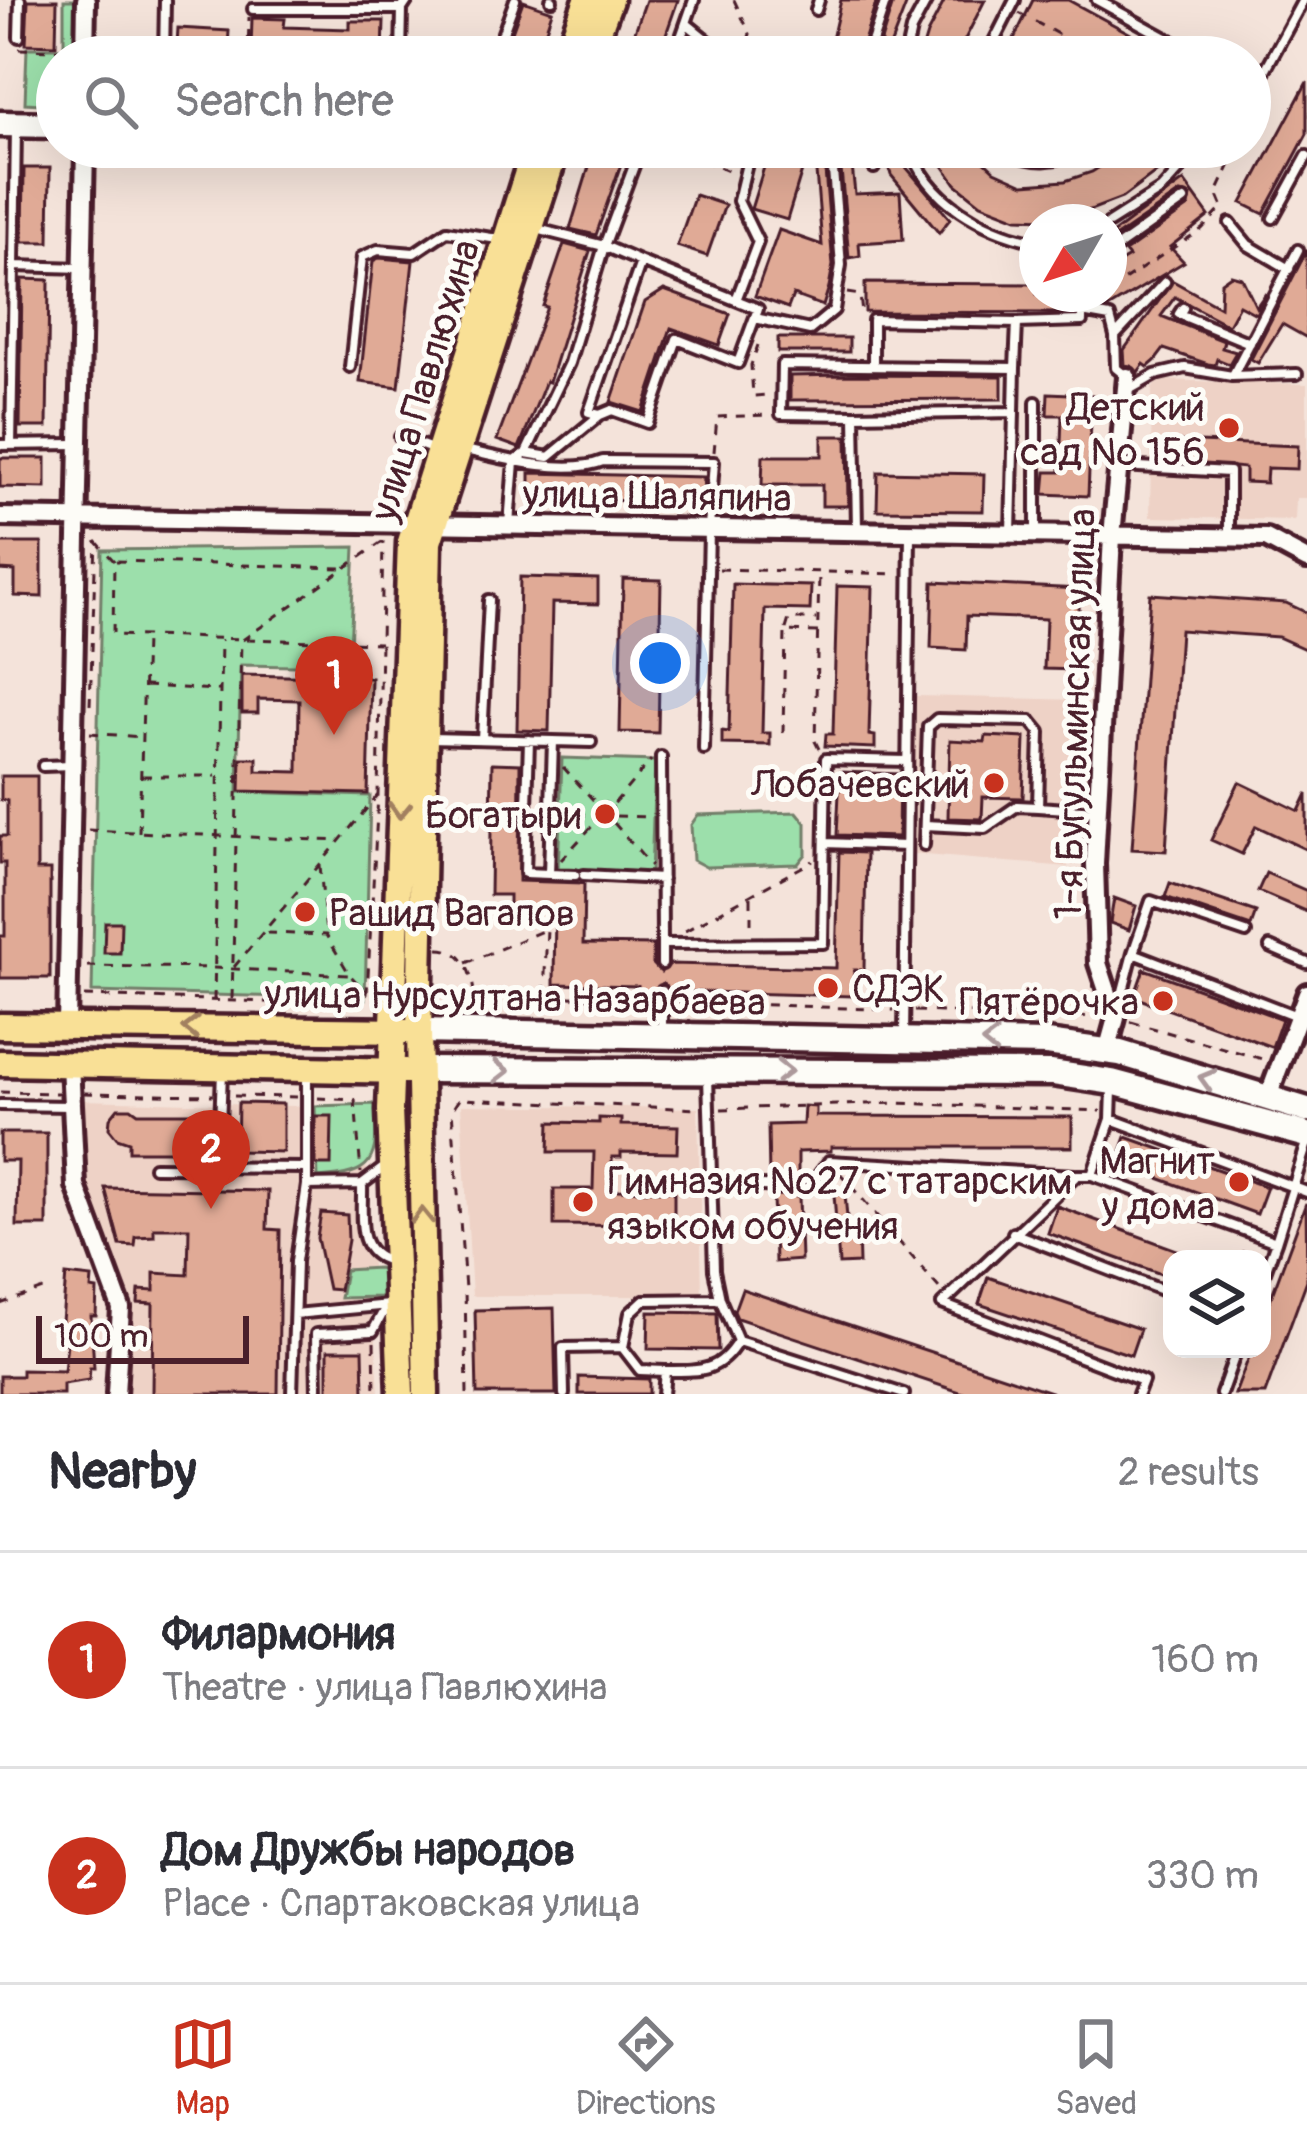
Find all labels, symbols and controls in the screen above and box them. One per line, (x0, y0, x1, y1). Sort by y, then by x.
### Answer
search box (36, 36, 1271, 168)
icon: search (78, 69, 144, 135)
text: Search here (174, 74, 394, 130)
north arrow (1019, 204, 1127, 312)
street label: улица Павлюхина (359, 234, 491, 528)
place label: Детский сад № 156 (1020, 383, 1205, 477)
marker: Детский сад № 156 (1216, 415, 1242, 441)
street label: улица Шаляпина (521, 470, 792, 523)
street label: 1-я Бугульминская улица (1044, 508, 1107, 921)
your location (630, 633, 690, 693)
pin: 1 (295, 636, 373, 735)
place label: Лобачевский (750, 760, 970, 809)
marker: Лобачевский (981, 770, 1007, 796)
place label: Богатыри (425, 791, 581, 840)
one-way arrow (388, 801, 414, 820)
marker: Богатыри (592, 801, 618, 827)
place label: Рашид Вагапов (329, 889, 575, 938)
marker: Рашид Вагапов (292, 899, 318, 925)
place label: СДЭК (852, 965, 945, 1014)
street label: улица Нурсултана Назарбаева (263, 970, 766, 1027)
marker: СДЭК (815, 975, 841, 1001)
place label: Пятёрочка (959, 978, 1139, 1027)
marker: Пятёрочка (1150, 988, 1176, 1014)
one-way arrow (181, 1015, 199, 1041)
one-way arrow (980, 1030, 999, 1056)
one-way arrow (493, 1058, 511, 1084)
one-way arrow (776, 1058, 794, 1084)
one-way arrow (1197, 1068, 1218, 1093)
pin: 2 (172, 1110, 250, 1209)
place label: Магнит у дома (1099, 1137, 1215, 1231)
place label: Гимназия №27 с татарским языком обучения (607, 1157, 1073, 1251)
marker: Магнит у дома (1226, 1169, 1252, 1195)
marker: Гимназия №27 с татарским языком обучения (570, 1189, 596, 1215)
one-way arrow (409, 1206, 435, 1225)
map controls (1163, 1250, 1271, 1358)
button: layers (1163, 1250, 1271, 1358)
scale bar (36, 1310, 249, 1363)
text: 100 m (54, 1316, 148, 1357)
text: Nearby (48, 1440, 196, 1504)
text: 2 results (1118, 1448, 1259, 1497)
text: Филармония (162, 1607, 395, 1663)
text: 1 (79, 1635, 95, 1684)
text: 160 m (1151, 1635, 1259, 1684)
text: Theatre · улица Павлюхина (162, 1663, 607, 1712)
text: Дом Дружбы народов (162, 1823, 575, 1879)
text: 2 (76, 1851, 98, 1900)
text: 330 m (1146, 1851, 1259, 1900)
text: Place · Спартаковская улица (162, 1879, 640, 1928)
tab: Map (170, 2011, 236, 2124)
tab: Directions (576, 2011, 716, 2124)
tab: Saved (1055, 2011, 1137, 2124)

